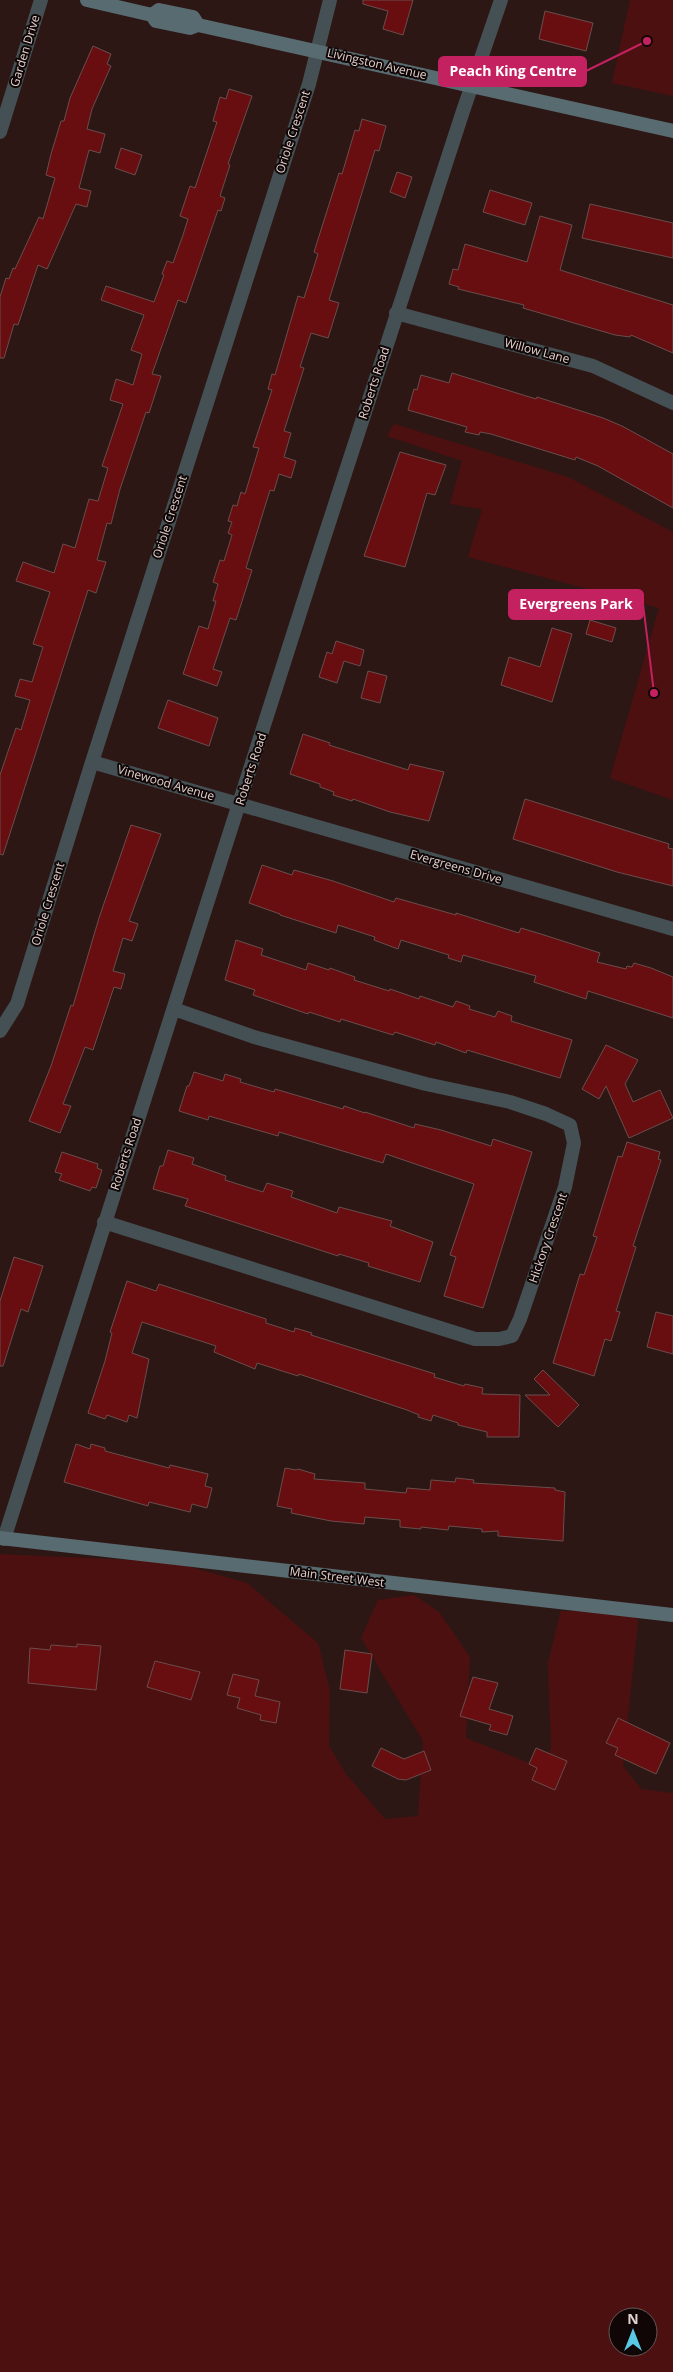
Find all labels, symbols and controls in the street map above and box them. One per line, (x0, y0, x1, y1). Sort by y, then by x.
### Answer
street label: Garden Drive (6, 13, 44, 89)
street label: Livingston Avenue (326, 44, 429, 83)
callout: Peach King Centre (439, 57, 586, 86)
text: Peach King Centre (450, 61, 576, 80)
street label: Oriole Crescent (271, 88, 314, 176)
street label: Willow Lane (503, 334, 572, 367)
street label: Roberts Road (354, 344, 393, 421)
street label: Oriole Crescent (148, 473, 191, 561)
callout: Evergreens Park (509, 590, 643, 619)
text: Evergreens Park (519, 594, 633, 613)
street label: Roberts Road (231, 730, 270, 807)
street label: Vinewood Avenue (116, 761, 217, 805)
street label: Evergreens Drive (408, 845, 504, 888)
street label: Oriole Crescent (27, 860, 68, 948)
street label: Roberts Road (106, 1115, 145, 1192)
street label: Hickory Crescent (524, 1191, 571, 1285)
street label: Main Street West (289, 1562, 385, 1591)
north arrow (608, 2307, 658, 2357)
text: N (627, 2309, 639, 2328)

